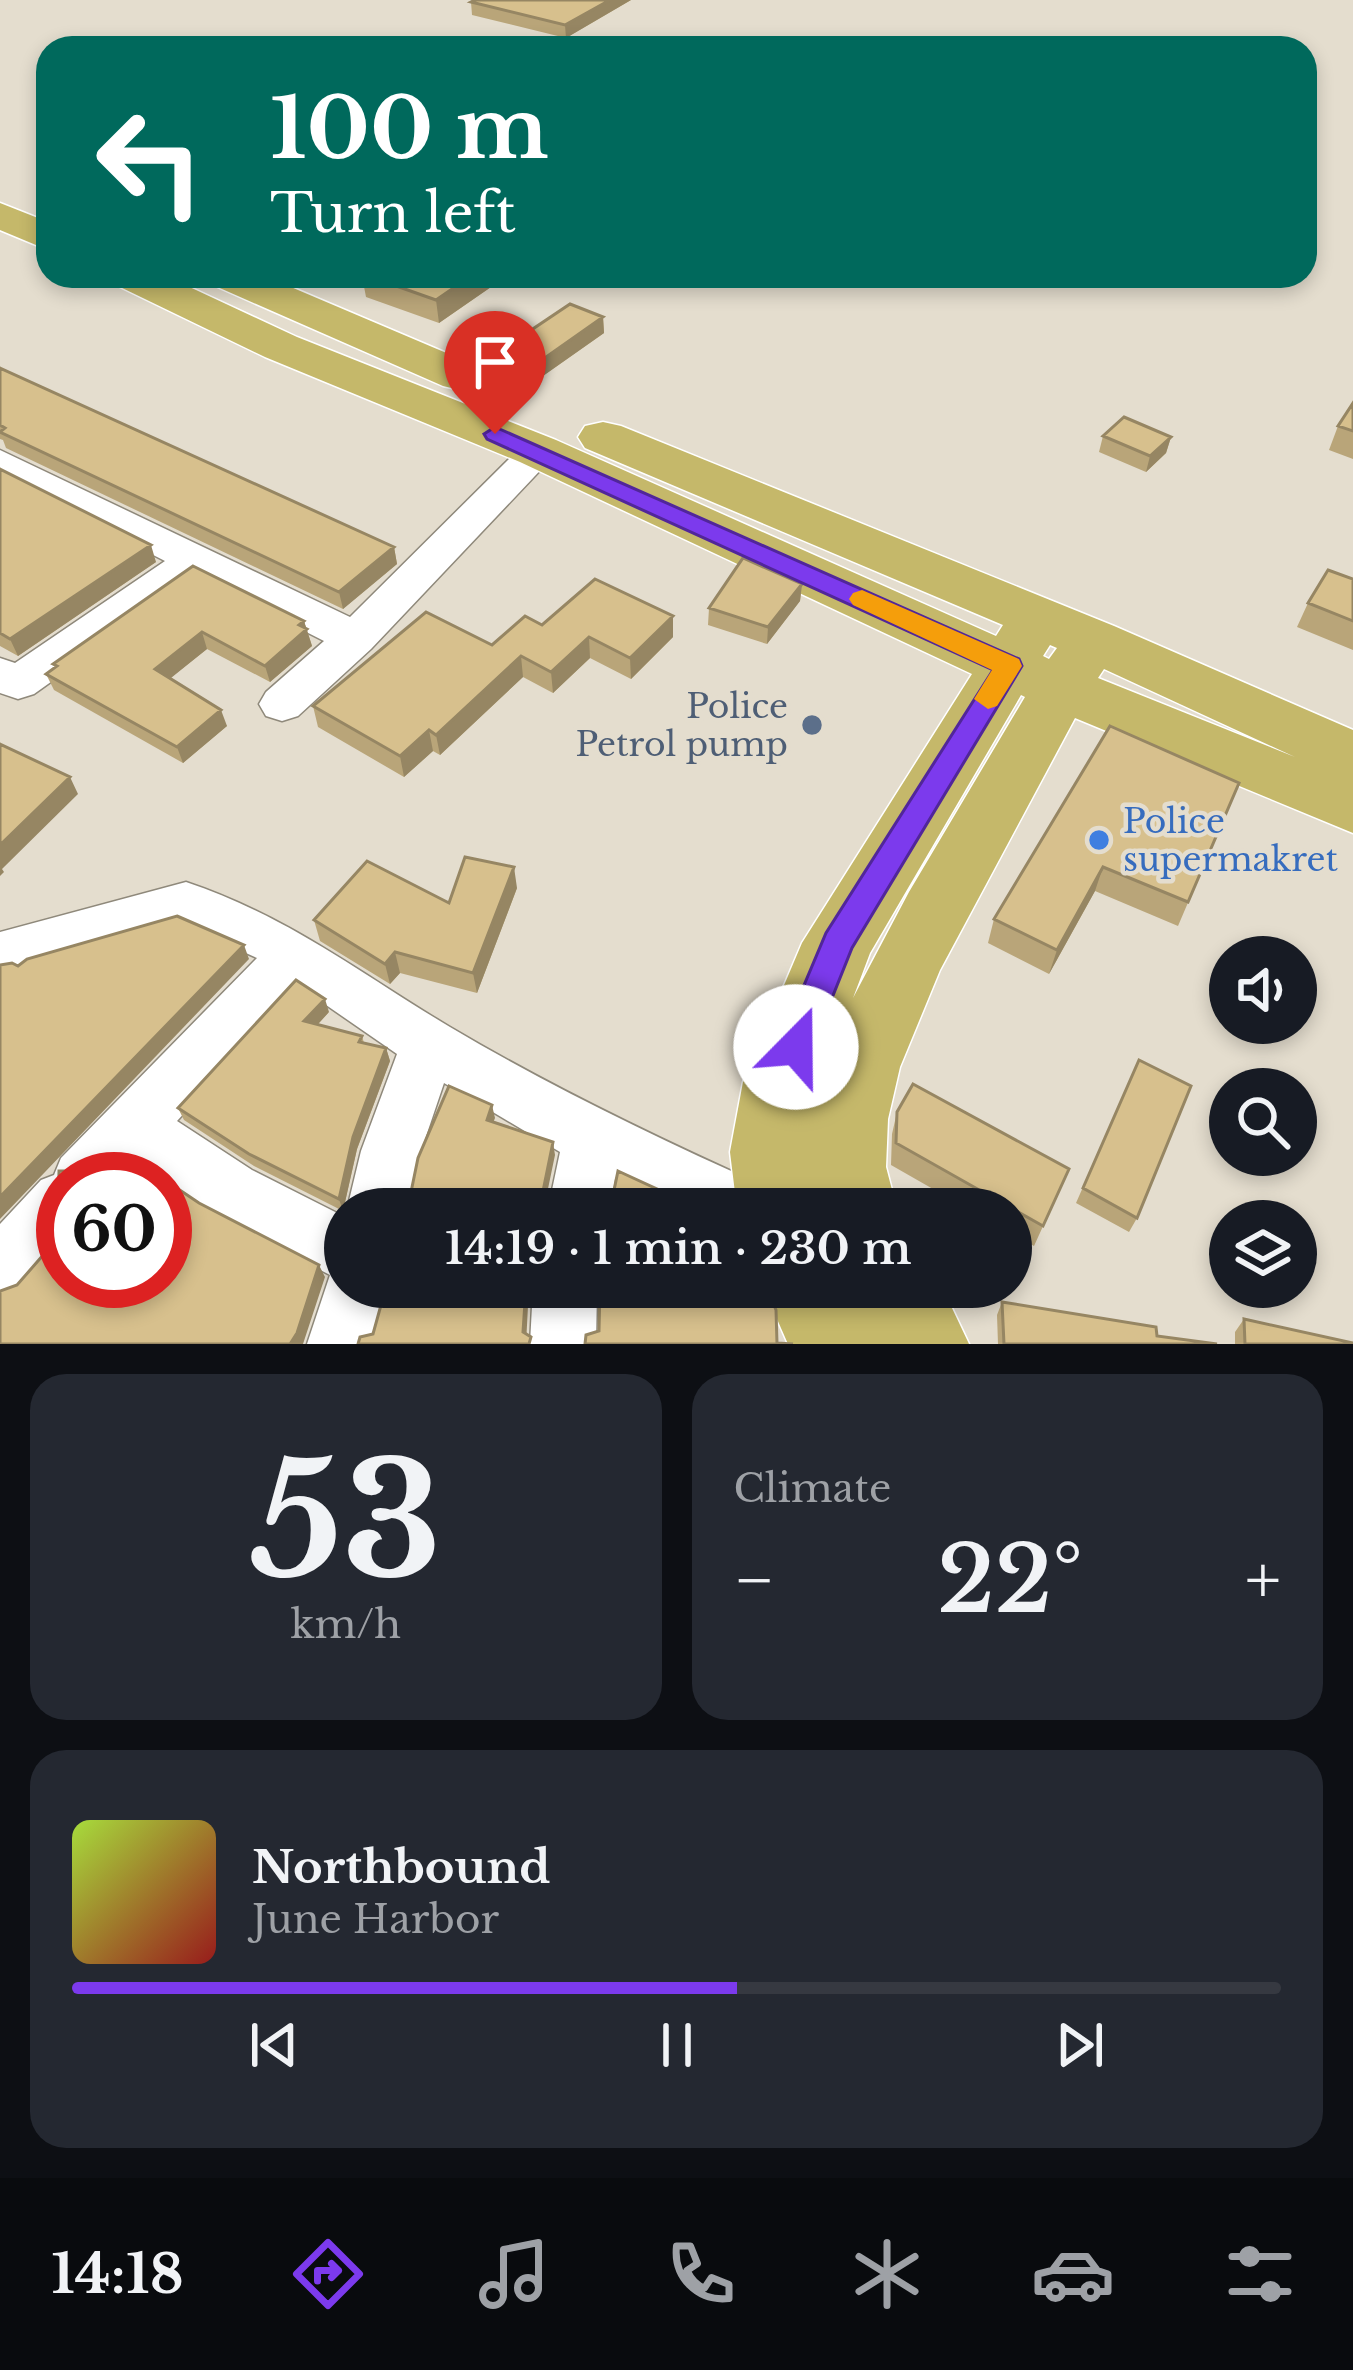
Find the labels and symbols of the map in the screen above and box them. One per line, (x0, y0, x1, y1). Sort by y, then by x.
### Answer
pin (444, 311, 546, 434)
place label: Police Petrol pump (575, 686, 788, 765)
marker: Police Petrol pump (799, 712, 825, 738)
place label: Police supermakret (1123, 801, 1338, 880)
marker: Police supermakret (1086, 827, 1112, 853)
position arrow (733, 984, 859, 1110)
speed limit sign: 60 (36, 1152, 192, 1308)

